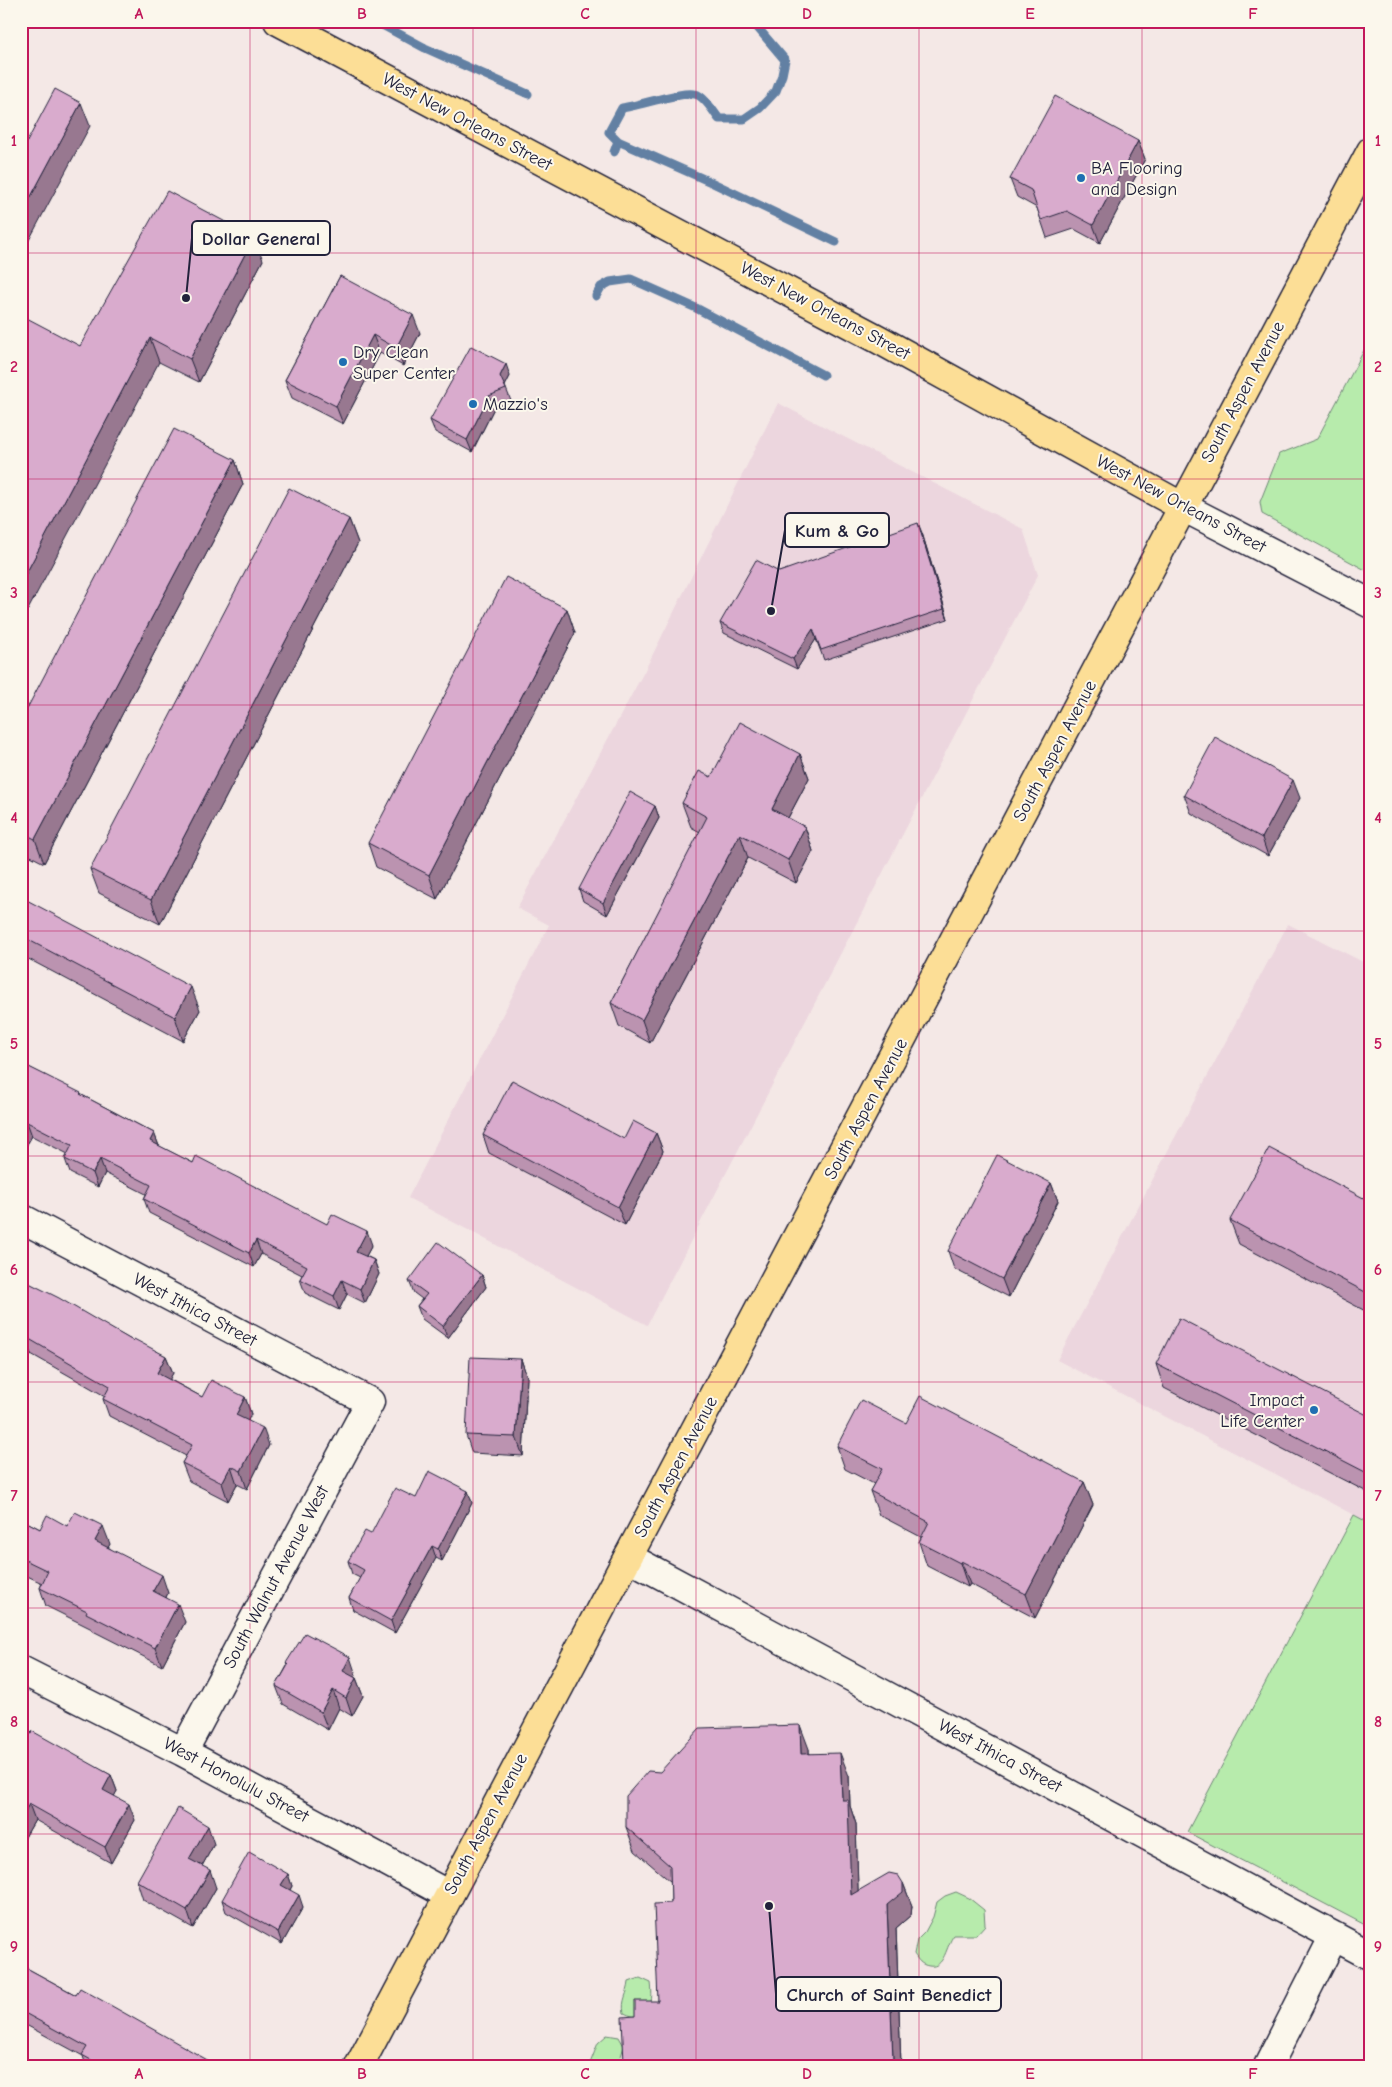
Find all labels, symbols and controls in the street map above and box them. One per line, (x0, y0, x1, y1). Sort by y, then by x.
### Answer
text: A (135, 5, 144, 23)
text: B (357, 5, 367, 23)
text: C (580, 5, 590, 23)
text: D (802, 5, 812, 23)
text: E (1025, 5, 1035, 23)
text: F (1248, 5, 1258, 23)
street label: West New Orleans Street (379, 68, 556, 176)
text: 1 (11, 132, 17, 150)
text: 1 (1375, 132, 1381, 150)
place label: BA Flooring and Design (1091, 158, 1183, 200)
marker: BA Flooring and Design (1075, 172, 1087, 184)
callout: Dollar General (192, 221, 330, 255)
text: Dollar General (202, 228, 320, 250)
street label: West New Orleans Street (737, 257, 914, 365)
street label: South Aspen Avenue (1197, 318, 1289, 466)
place label: Dry Clean Super Center (353, 342, 456, 384)
marker: Dry Clean Super Center (337, 356, 349, 368)
text: 2 (10, 358, 18, 376)
text: 2 (1374, 358, 1382, 376)
place label: Mazzio's (483, 394, 548, 415)
marker: Mazzio's (467, 398, 479, 410)
street label: West New Orleans Street (1093, 450, 1270, 558)
callout: Kum & Go (785, 513, 889, 547)
text: Kum & Go (795, 520, 879, 542)
text: 3 (10, 584, 18, 602)
text: 3 (1374, 584, 1382, 602)
street label: South Aspen Avenue (1009, 677, 1101, 825)
text: 4 (10, 809, 18, 827)
text: 4 (1374, 809, 1382, 827)
text: 5 (10, 1035, 18, 1053)
street label: South Aspen Avenue (820, 1035, 912, 1183)
text: 5 (1374, 1035, 1382, 1053)
text: 6 (10, 1261, 18, 1279)
text: 6 (1374, 1261, 1382, 1279)
street label: West Ithica Street (130, 1269, 261, 1352)
place label: Impact Life Center (1220, 1390, 1305, 1432)
street label: South Aspen Avenue (630, 1393, 722, 1541)
marker: Impact Life Center (1308, 1404, 1320, 1416)
street label: South Walnut Avenue West (219, 1481, 334, 1672)
text: 7 (10, 1487, 18, 1505)
text: 7 (1374, 1487, 1382, 1505)
text: 8 (10, 1713, 18, 1731)
text: 8 (1374, 1713, 1382, 1731)
street label: West Ithica Street (935, 1715, 1066, 1798)
street label: West Honolulu Street (160, 1733, 313, 1828)
street label: South Aspen Avenue (440, 1750, 532, 1898)
text: 9 (10, 1938, 18, 1956)
text: 9 (1374, 1938, 1382, 1956)
callout: Church of Saint Benedict (776, 1977, 1001, 2011)
text: Church of Saint Benedict (787, 1984, 992, 2006)
text: A (135, 2065, 144, 2083)
text: B (357, 2065, 367, 2083)
text: C (580, 2065, 590, 2083)
text: D (802, 2065, 812, 2083)
text: E (1025, 2065, 1035, 2083)
text: F (1248, 2065, 1258, 2083)

